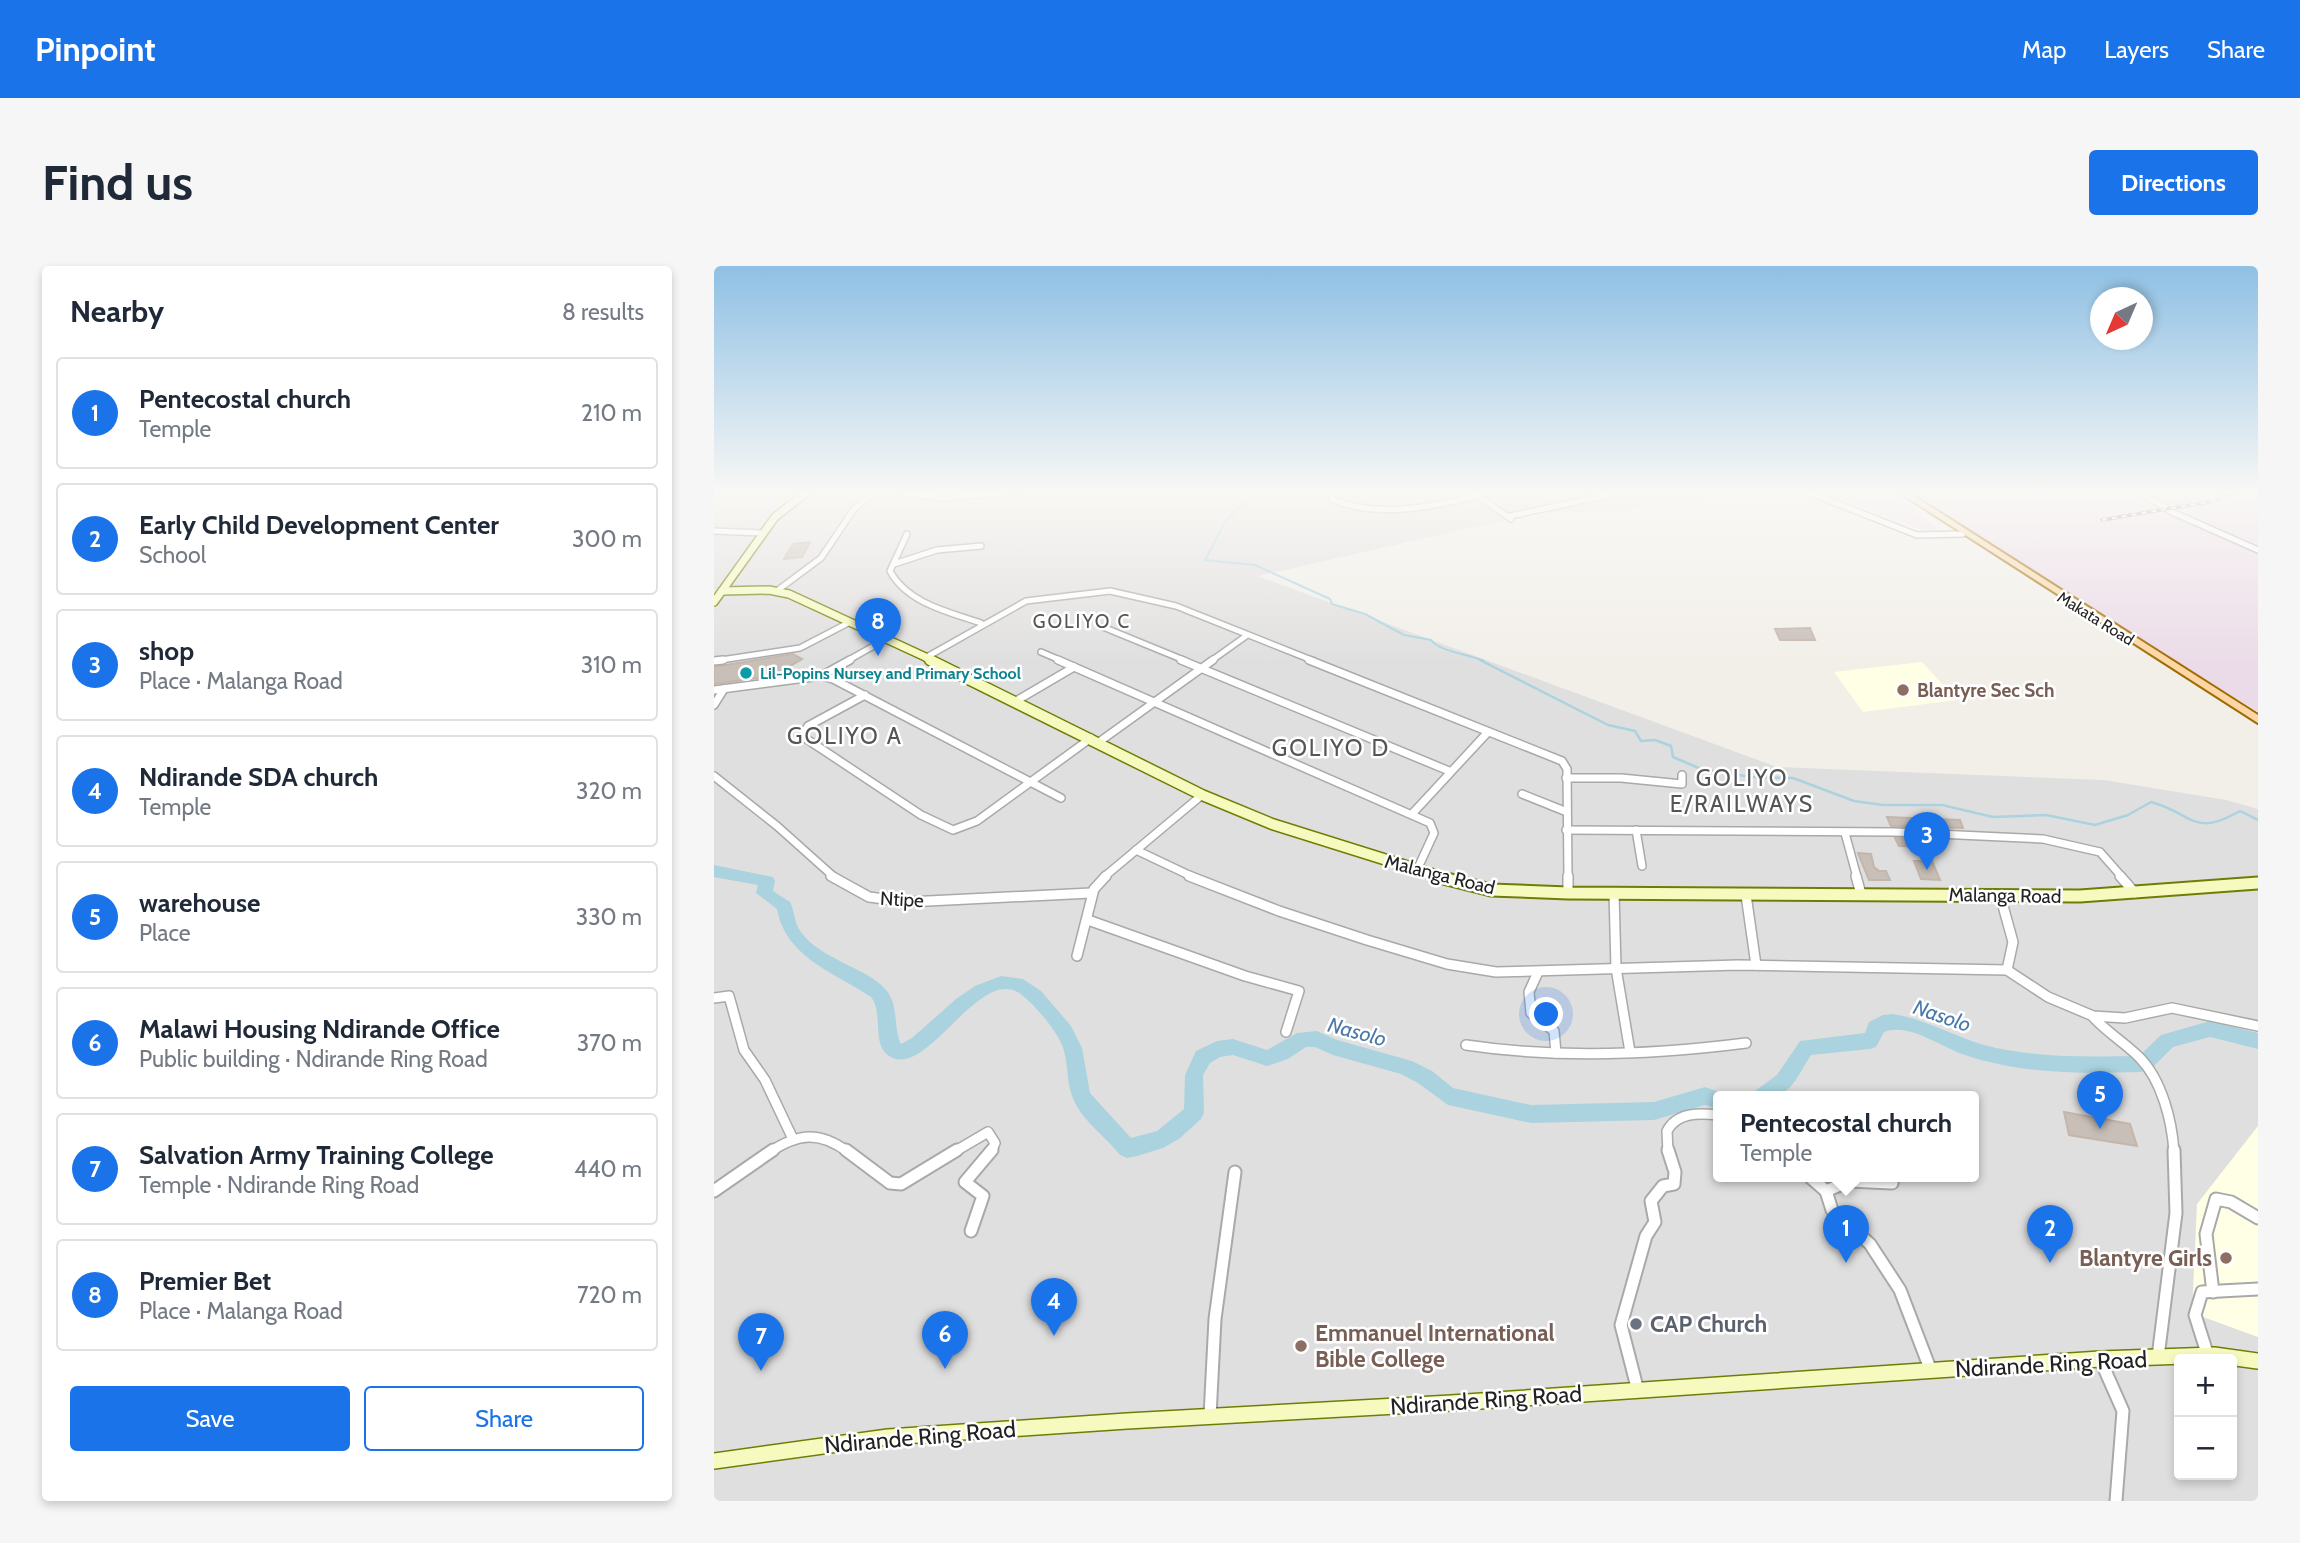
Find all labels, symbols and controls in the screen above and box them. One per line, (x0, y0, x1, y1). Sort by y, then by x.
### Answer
text: Pinpoint (35, 29, 156, 69)
text: Map (2022, 35, 2066, 64)
text: Layers (2104, 35, 2169, 64)
text: Share (2207, 35, 2265, 64)
button: Directions (2089, 150, 2258, 215)
text: Find us (42, 153, 193, 212)
north arrow (2090, 287, 2153, 350)
text: Nearby (70, 293, 164, 330)
text: 8 results (562, 298, 644, 326)
text: Pentecostal church (139, 383, 351, 415)
text: 1 (91, 399, 99, 427)
text: 210 m (581, 399, 642, 427)
text: Temple (139, 415, 211, 443)
text: Early Child Development Center (139, 509, 499, 541)
text: 2 (89, 525, 101, 553)
text: 300 m (572, 525, 642, 553)
text: School (139, 541, 206, 569)
street label: Makata Road (2054, 587, 2137, 649)
pin: 8 (855, 598, 901, 656)
district label: GOLIYO C (1033, 610, 1131, 633)
text: shop (139, 635, 194, 667)
text: 3 (89, 651, 101, 679)
text: 310 m (581, 651, 642, 679)
place label: Lil-Popins Nursey and Primary School (760, 664, 1021, 683)
marker: Lil-Popins Nursey and Primary School (738, 665, 754, 681)
text: Place · Malanga Road (139, 667, 343, 695)
place label: Blantyre Sec Sch (1917, 679, 2054, 702)
marker: Blantyre Sec Sch (1895, 682, 1911, 698)
district label: GOLIYO A (787, 722, 903, 750)
district label: GOLIYO D (1272, 734, 1390, 762)
text: Ndirande SDA church (139, 761, 378, 793)
district label: GOLIYO E/RAILWAYS (1670, 764, 1814, 818)
text: 4 (88, 777, 102, 805)
text: 320 m (576, 777, 642, 805)
text: Temple (139, 793, 211, 821)
pin: 3 (1904, 812, 1950, 870)
street label: Malanga Road (1382, 850, 1497, 899)
street label: Malanga Road (1948, 883, 2062, 908)
text: warehouse (139, 887, 260, 919)
street label: Ntipe (879, 887, 925, 912)
text: 5 (89, 903, 101, 931)
text: 330 m (576, 903, 642, 931)
text: Place (139, 919, 191, 947)
water label: Nasolo (1910, 994, 1974, 1037)
your location (1529, 997, 1563, 1031)
water label: Nasolo (1325, 1012, 1389, 1051)
text: Malawi Housing Ndirande Office (139, 1013, 500, 1045)
text: 6 (89, 1029, 101, 1057)
text: 370 m (577, 1029, 642, 1057)
text: Public building · Ndirande Ring Road (139, 1045, 488, 1073)
pin: 5 (2077, 1071, 2123, 1129)
popup (1713, 1091, 1979, 1182)
text: Pentecostal church (1740, 1107, 1952, 1139)
text: Salvation Army Training College (139, 1139, 494, 1171)
text: Temple (1740, 1139, 1812, 1167)
text: 7 (89, 1155, 101, 1183)
text: 440 m (574, 1155, 642, 1183)
text: Temple · Ndirande Ring Road (139, 1171, 419, 1199)
pin: 1 (1823, 1205, 1869, 1263)
pin: 2 (2027, 1205, 2073, 1263)
place label: Blantyre Girls (2079, 1244, 2212, 1272)
marker: Blantyre Girls (2218, 1250, 2234, 1266)
text: Premier Bet (139, 1265, 271, 1297)
pin: 4 (1031, 1278, 1077, 1336)
text: 8 (88, 1281, 102, 1309)
text: 720 m (577, 1281, 642, 1309)
text: Place · Malanga Road (139, 1297, 343, 1325)
place label: CAP Church (1650, 1310, 1767, 1338)
pin: 6 (922, 1311, 968, 1369)
pin: 7 (738, 1313, 784, 1371)
marker: CAP Church (1628, 1316, 1644, 1332)
place label: Emmanuel International Bible College (1315, 1319, 1555, 1373)
marker: Emmanuel International Bible College (1293, 1338, 1309, 1354)
street label: Ndirande Ring Road (1954, 1345, 2148, 1383)
map controls (2174, 1354, 2237, 1480)
button: + (2174, 1354, 2237, 1417)
street label: Ndirande Ring Road (1389, 1379, 1583, 1421)
button: Save (70, 1386, 350, 1451)
button: Share (364, 1386, 644, 1451)
street label: Ndirande Ring Road (823, 1415, 1017, 1459)
button: − (2174, 1417, 2237, 1480)

